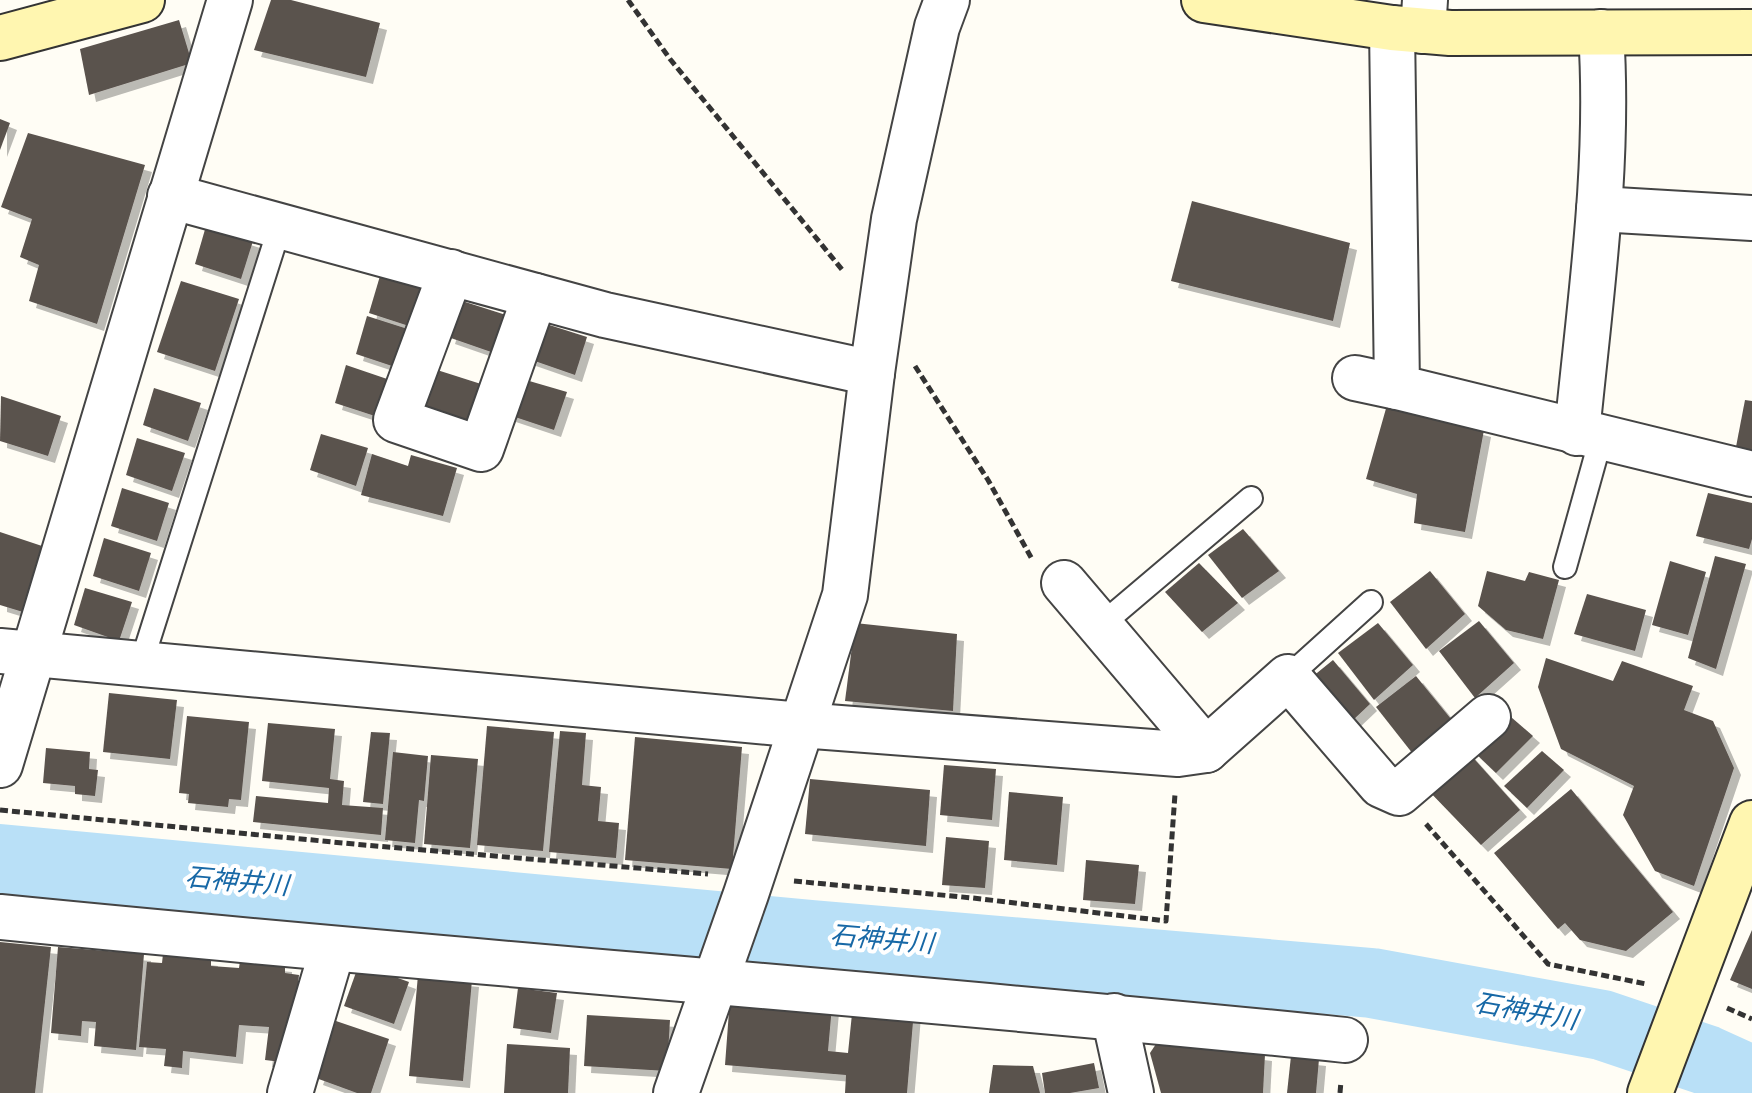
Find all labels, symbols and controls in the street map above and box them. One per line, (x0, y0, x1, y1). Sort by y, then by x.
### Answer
water label: 石神井川 (184, 862, 293, 901)
water label: 石神井川 (829, 920, 938, 959)
water label: 石神井川 (1472, 987, 1583, 1035)

